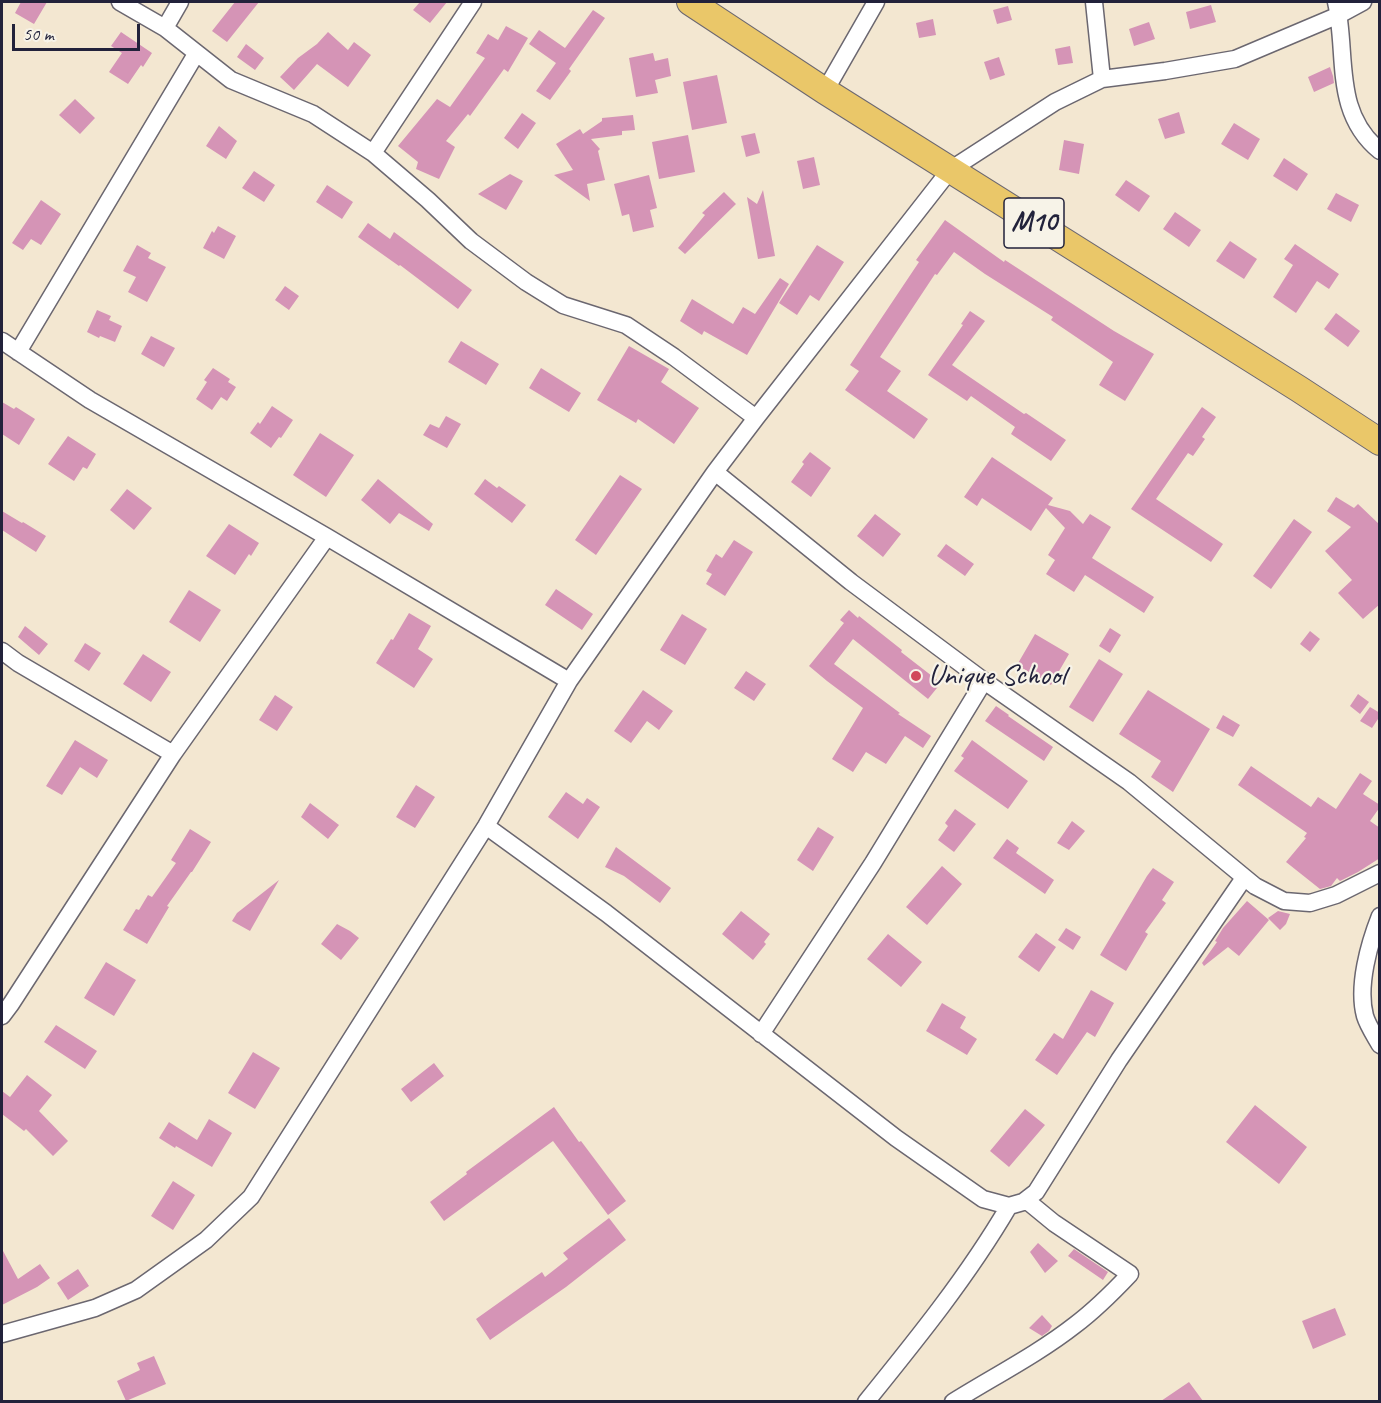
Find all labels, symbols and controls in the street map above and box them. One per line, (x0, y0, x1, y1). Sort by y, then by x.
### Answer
scale bar (15, 12, 142, 50)
text: 50 m (23, 23, 54, 45)
road number: M10 (1004, 198, 1064, 248)
place label: Unique School (928, 658, 1065, 694)
marker: Unique School (909, 669, 923, 683)

